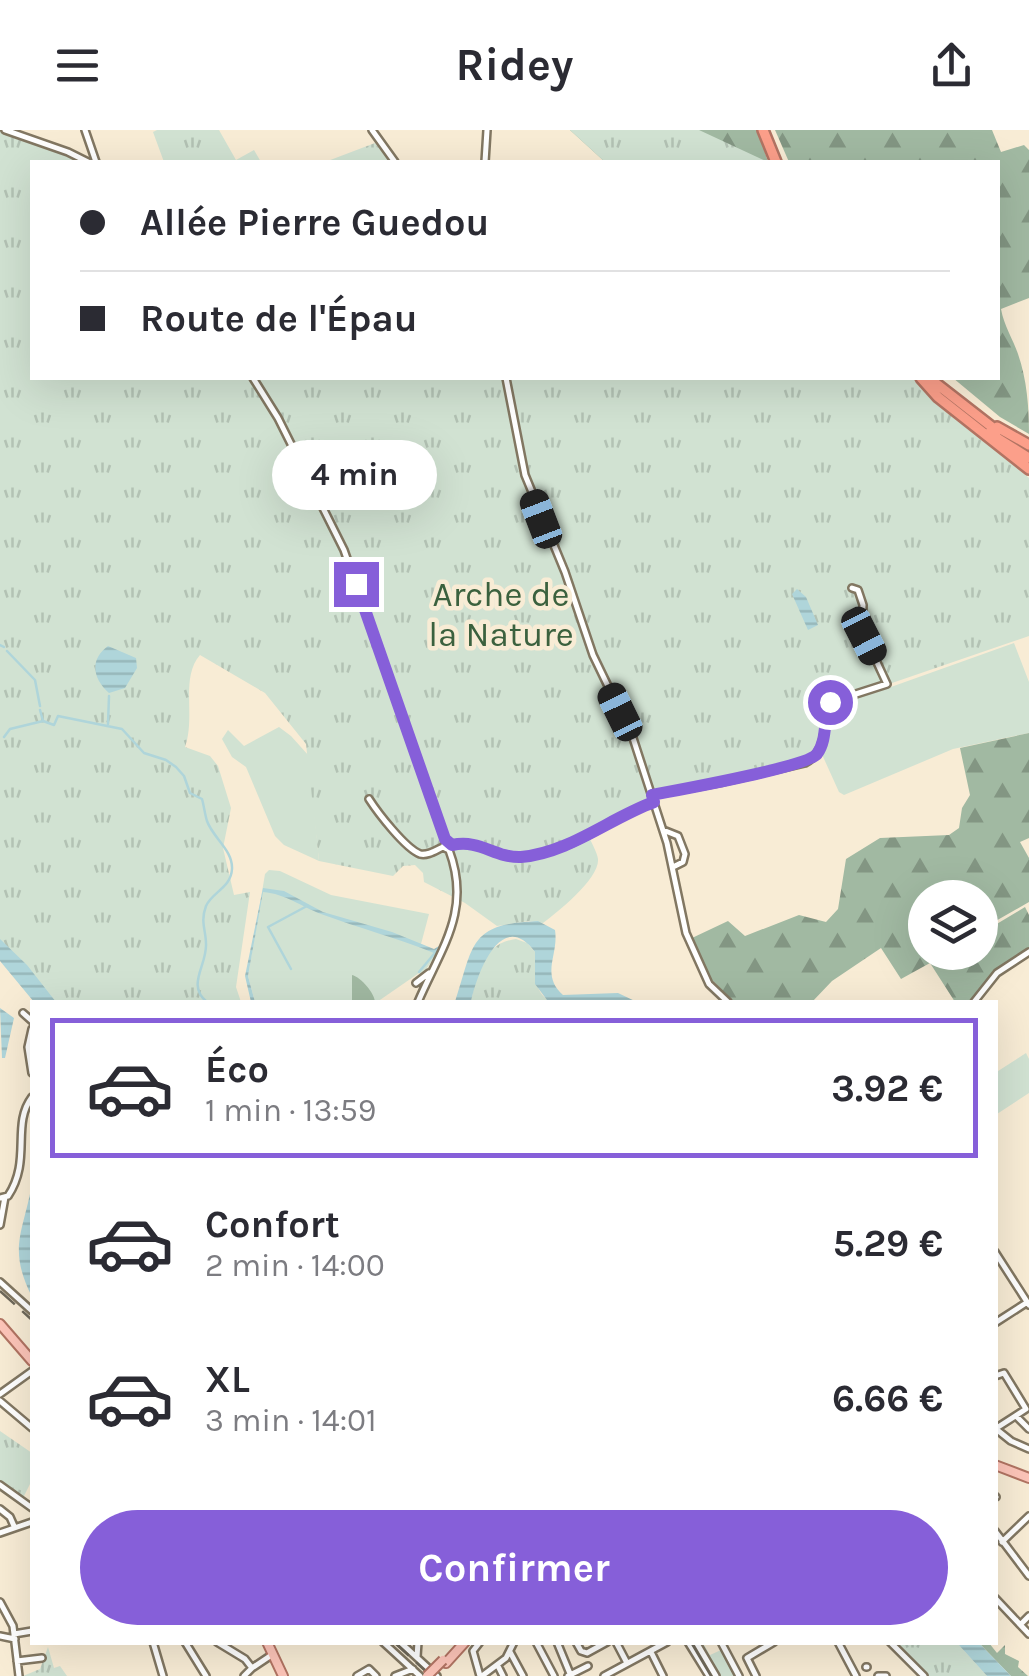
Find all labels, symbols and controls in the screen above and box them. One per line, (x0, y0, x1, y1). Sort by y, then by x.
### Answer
icon: menu (50, 38, 105, 93)
icon: share (924, 38, 979, 93)
text: Ridey (456, 39, 573, 91)
text: Allée Pierre Guedou (140, 200, 489, 245)
text: Route de l'Épau (140, 296, 418, 341)
callout: 4 min (274, 439, 438, 509)
text: 4 min (311, 456, 398, 493)
car (516, 486, 566, 552)
route end (334, 562, 379, 607)
park label: Arche de la Nature (428, 574, 574, 655)
car (837, 602, 891, 670)
car (593, 678, 647, 746)
route start (808, 680, 853, 725)
map controls (908, 880, 998, 970)
button: layers (908, 880, 998, 970)
icon: car (85, 1043, 175, 1133)
text: Éco (205, 1047, 269, 1092)
text: 3.92 € (831, 1066, 943, 1111)
text: 1 min · 13:59 (205, 1092, 376, 1129)
icon: car (85, 1198, 175, 1288)
text: Confort (205, 1202, 340, 1247)
text: 5.29 € (833, 1221, 943, 1266)
text: 2 min · 14:00 (205, 1247, 385, 1284)
icon: car (85, 1353, 175, 1443)
text: XL (205, 1357, 250, 1402)
text: 6.66 € (832, 1376, 943, 1421)
text: 3 min · 14:01 (205, 1402, 377, 1439)
button: Confirmer (80, 1510, 948, 1625)

